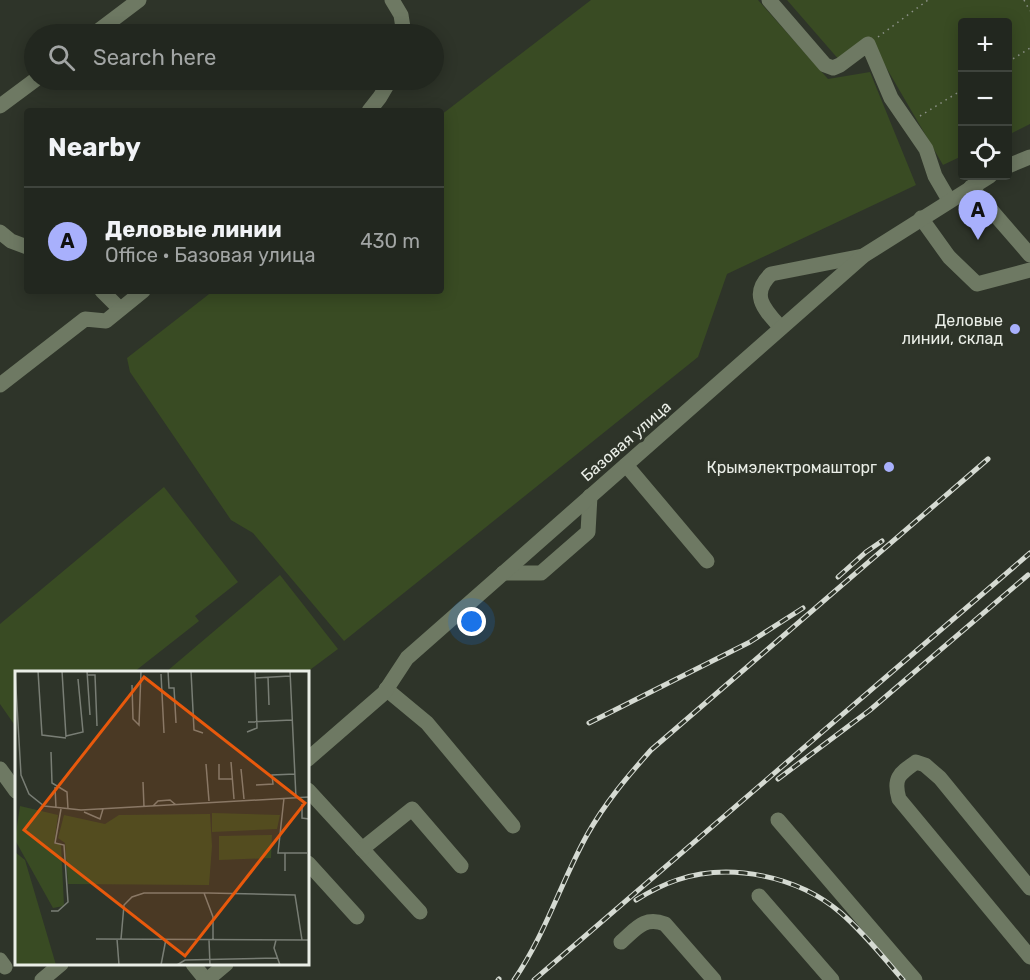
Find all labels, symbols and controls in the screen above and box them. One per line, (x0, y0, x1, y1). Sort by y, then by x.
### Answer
map controls (958, 18, 1012, 180)
button: + (958, 18, 1012, 72)
search box (24, 24, 444, 90)
icon: search (45, 41, 78, 74)
text: Search here (93, 44, 216, 71)
button: − (958, 72, 1012, 126)
button: locate (958, 126, 1012, 180)
text: Nearby (48, 132, 141, 163)
pin: A (958, 190, 998, 240)
text: Деловые линии (105, 216, 281, 243)
text: A (60, 229, 75, 253)
text: 430 m (360, 229, 420, 253)
text: Office · Базовая улица (105, 243, 315, 267)
place label: Деловые линии, склад (902, 311, 1003, 348)
marker: Деловые линии, склад (1008, 322, 1022, 336)
street label: Базовая улица (577, 397, 675, 485)
place label: Крымэлектромашторг (706, 458, 877, 477)
marker: Крымэлектромашторг (882, 460, 896, 474)
your location (457, 607, 486, 636)
inset map (15, 671, 309, 965)

